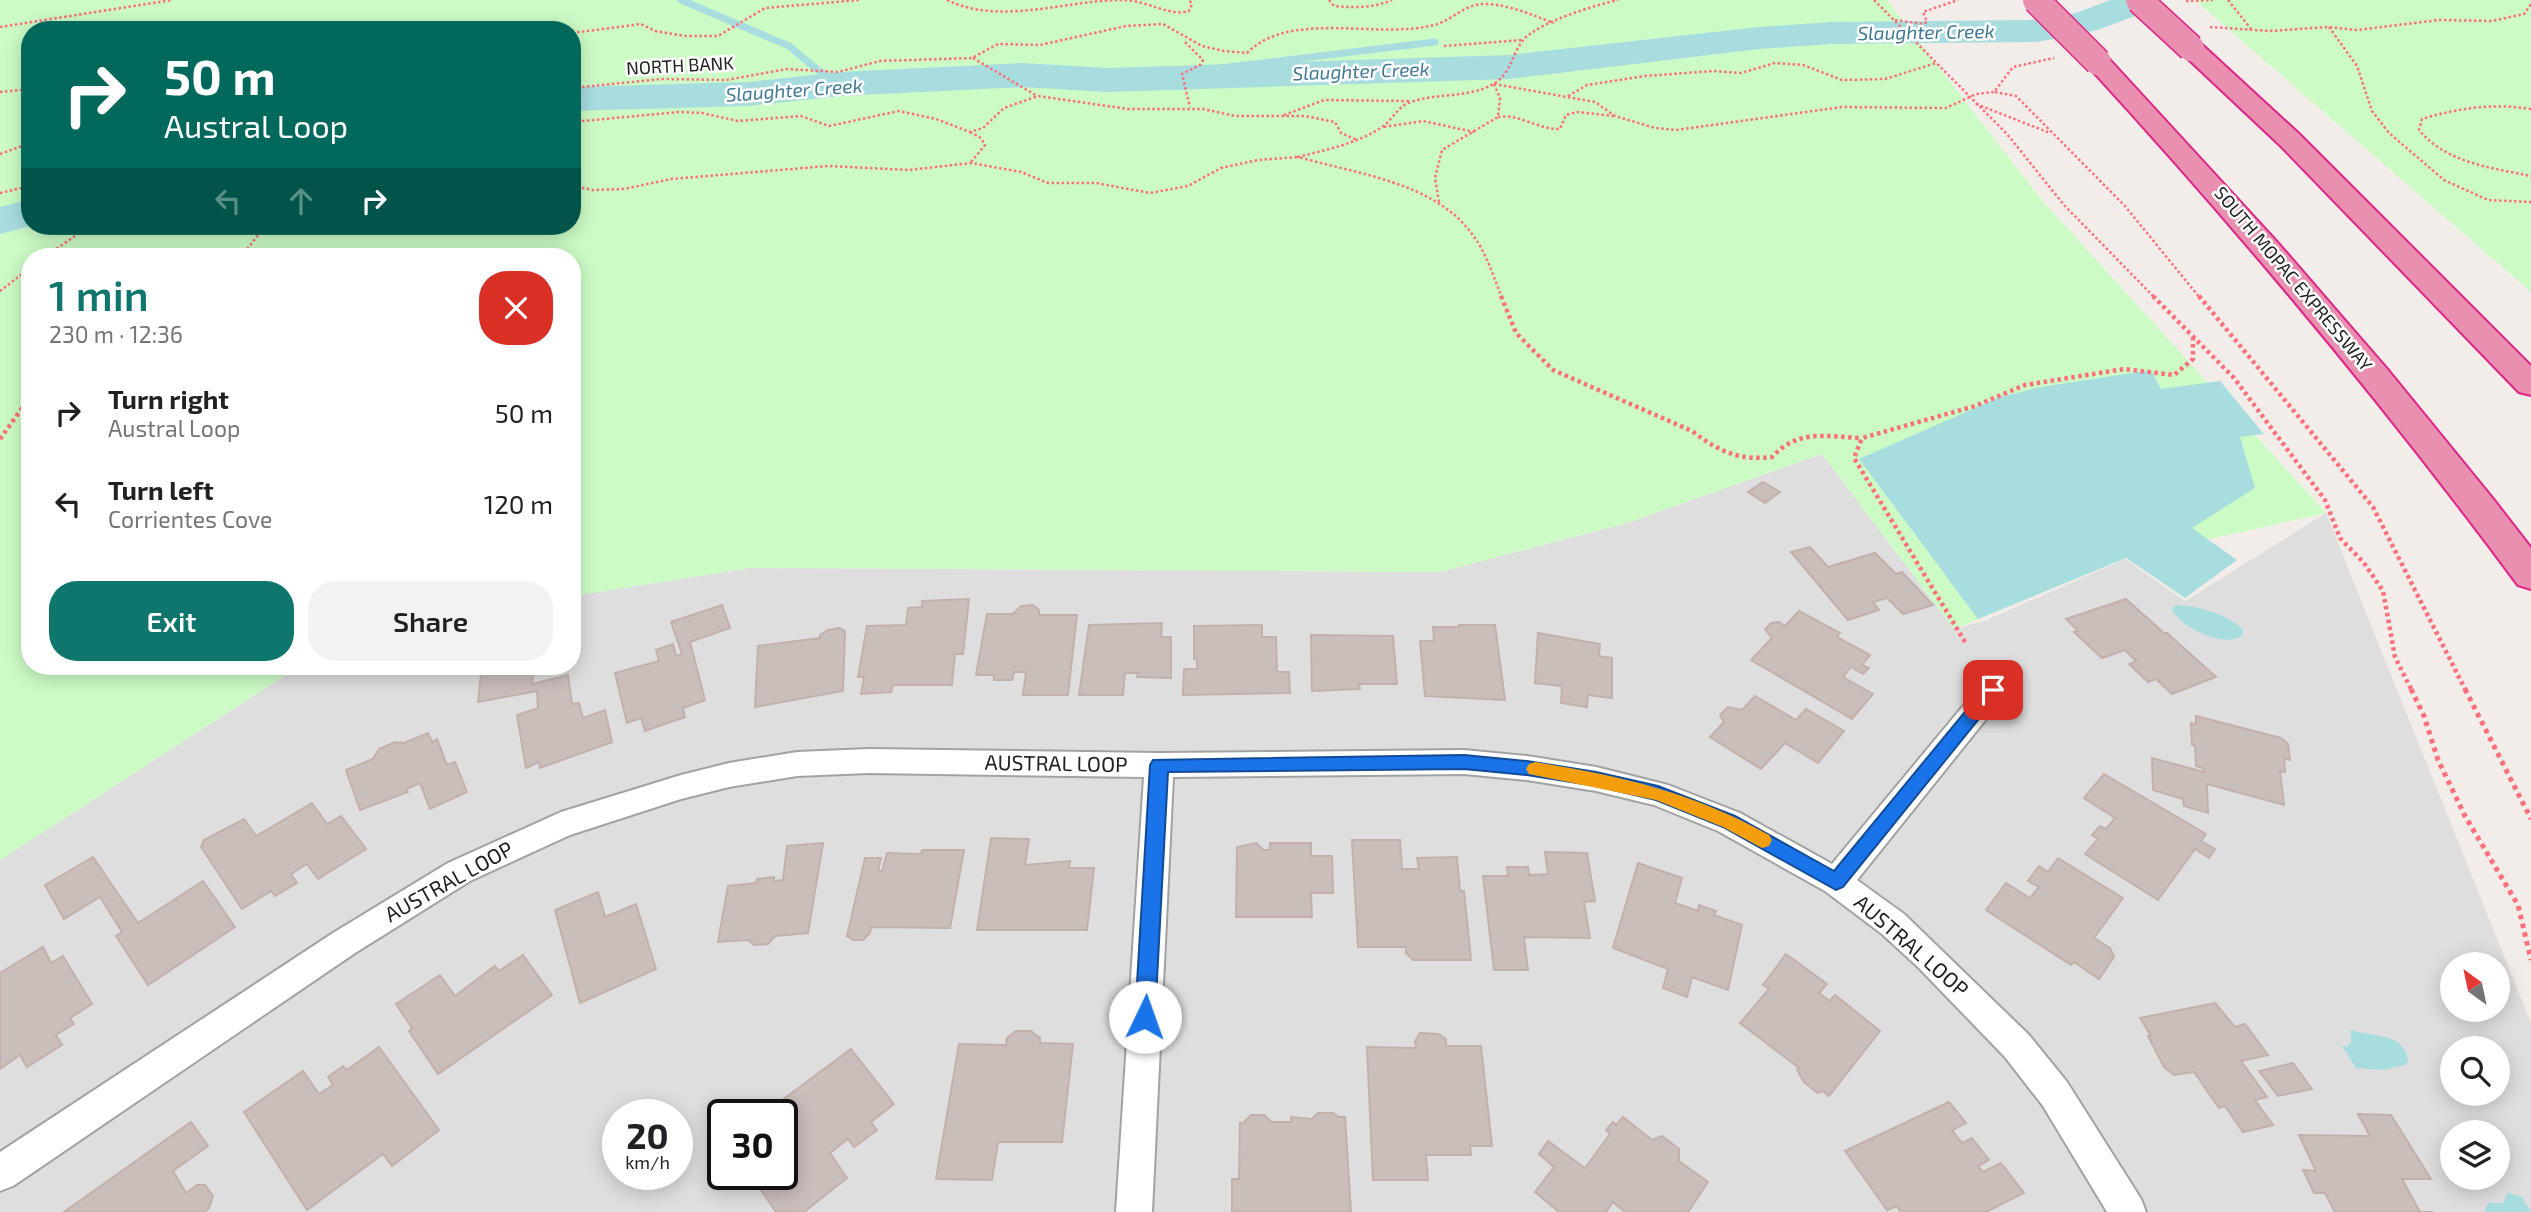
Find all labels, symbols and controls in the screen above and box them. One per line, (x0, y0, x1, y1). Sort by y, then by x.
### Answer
water label: Slaughter Creek (1857, 19, 1995, 44)
text: 50 m (164, 46, 276, 105)
icon: right (49, 49, 140, 140)
street label: NORTH BANK (626, 51, 735, 79)
water label: Slaughter Creek (1292, 57, 1430, 84)
water label: Slaughter Creek (725, 73, 863, 106)
text: Austral Loop (164, 106, 348, 144)
icon: left (209, 182, 247, 220)
icon: ahead (282, 182, 320, 220)
icon: right (355, 182, 393, 220)
street label: SOUTH MOPAC EXPRESSWAY (2210, 182, 2378, 376)
text: 1 min (49, 269, 149, 319)
button: close (479, 271, 553, 345)
text: 230 m · 12:36 (49, 320, 183, 348)
text: Turn right (108, 383, 229, 414)
icon: right (49, 394, 87, 432)
text: 50 m (495, 397, 553, 428)
text: Austral Loop (108, 414, 240, 442)
text: Turn left (108, 474, 214, 505)
icon: left (49, 485, 87, 523)
text: 120 m (484, 488, 553, 519)
text: Corrientes Cove (108, 505, 272, 533)
button: Exit (49, 581, 294, 661)
button: Share (308, 581, 553, 661)
pin (1963, 660, 2023, 720)
icon: arrive (1974, 671, 2012, 709)
street label: AUSTRAL LOOP (984, 749, 1128, 776)
street label: AUSTRAL LOOP (380, 835, 517, 926)
street label: AUSTRAL LOOP (1850, 889, 1974, 1001)
north arrow (2440, 952, 2510, 1022)
map controls (2440, 952, 2510, 1190)
position arrow (1108, 980, 1182, 1054)
button: search (2440, 1036, 2510, 1106)
speed limit sign: 30 (707, 1099, 798, 1190)
text: 20 (626, 1114, 669, 1156)
button: layers (2440, 1120, 2510, 1190)
text: km/h (625, 1151, 670, 1173)

